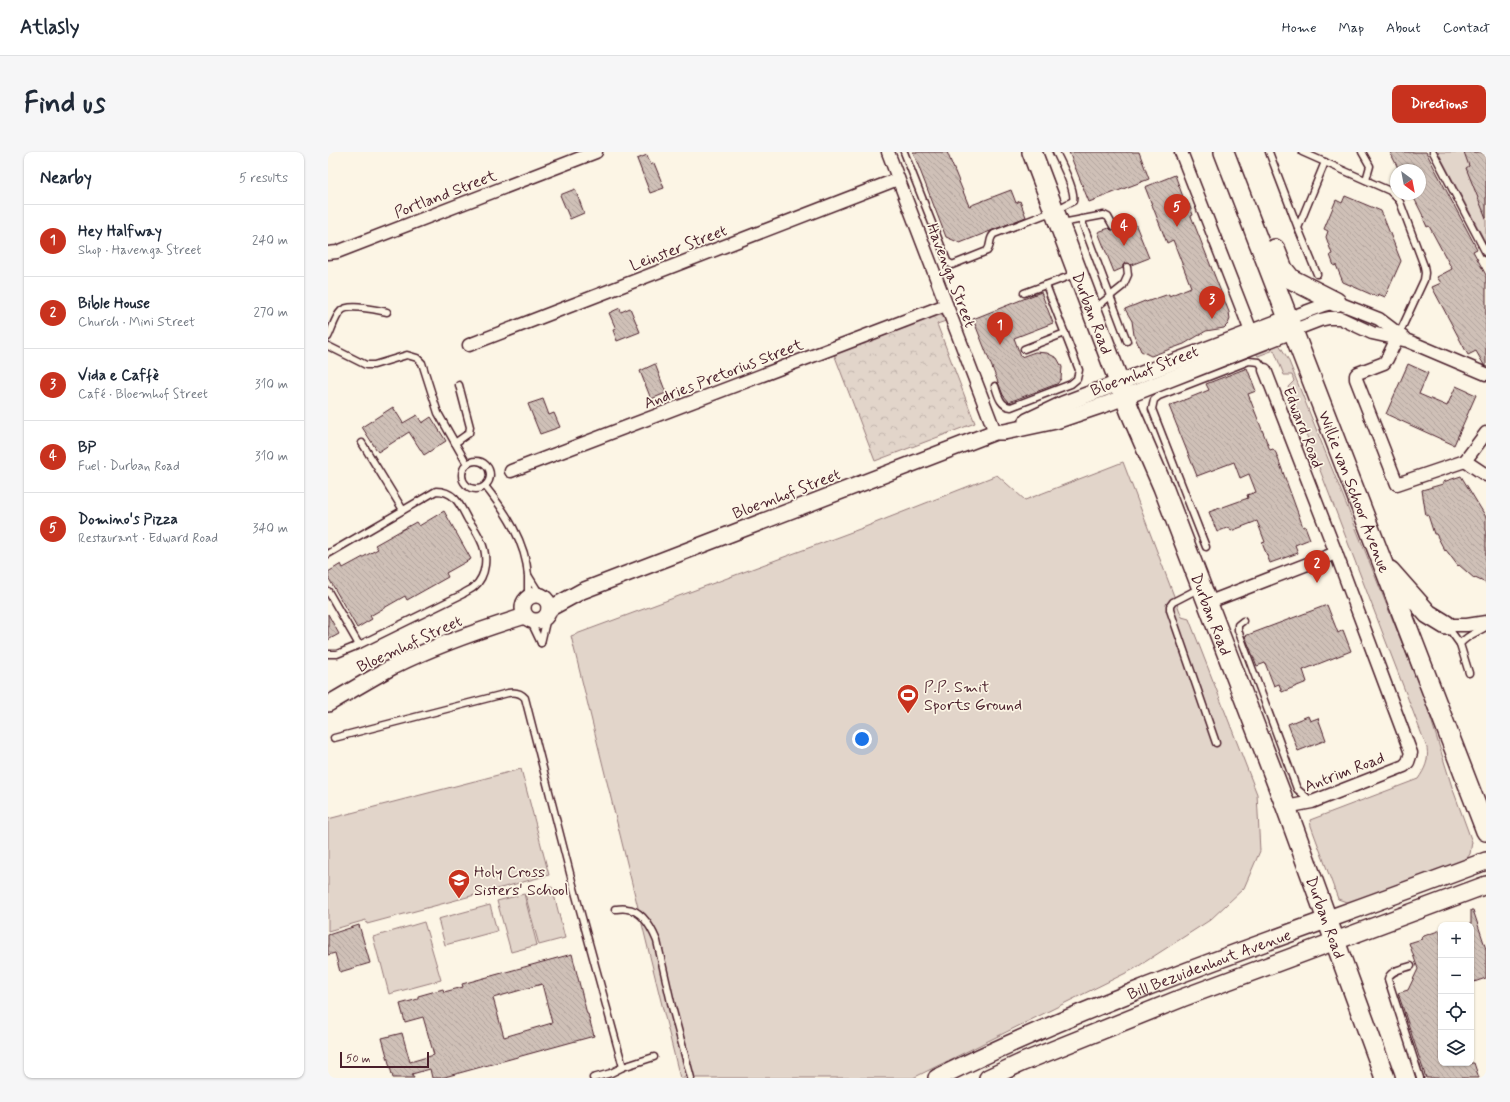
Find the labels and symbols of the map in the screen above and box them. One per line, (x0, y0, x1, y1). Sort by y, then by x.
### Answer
north arrow (1390, 164, 1426, 200)
street label: Portland Street (391, 165, 500, 224)
pin: 5 (1164, 194, 1190, 227)
pin: 4 (1111, 213, 1137, 246)
street label: Leinster Street (627, 220, 730, 276)
street label: Havenga Street (921, 220, 980, 331)
street label: Durban Road (1066, 269, 1117, 357)
pin: 3 (1199, 286, 1225, 319)
pin: 1 (987, 312, 1013, 345)
street label: Andries Pretorius Street (641, 334, 807, 414)
street label: Bloemhof Street (1088, 341, 1201, 402)
street label: Edward Road (1277, 384, 1328, 471)
street label: Willie van Schoor Avenue (1313, 408, 1395, 577)
street label: Bloemhof Street (730, 464, 843, 525)
pin: 2 (1304, 550, 1330, 583)
street label: Durban Road (1185, 571, 1236, 659)
street label: Bloemhof Street (354, 611, 466, 678)
place label: P.P. Smit Sports Ground (924, 677, 1022, 716)
sports icon: P.P. Smit Sports Ground (895, 682, 921, 715)
your location (852, 729, 872, 749)
street label: Antrim Road (1301, 747, 1388, 797)
place label: Holy Cross Sisters' School (474, 862, 569, 901)
school or university icon: Holy Cross Sisters' School (446, 867, 472, 900)
street label: Durban Road (1300, 874, 1350, 962)
street label: Bill Bezuidenhout Avenue (1124, 925, 1294, 1005)
scale bar (340, 1050, 429, 1069)

